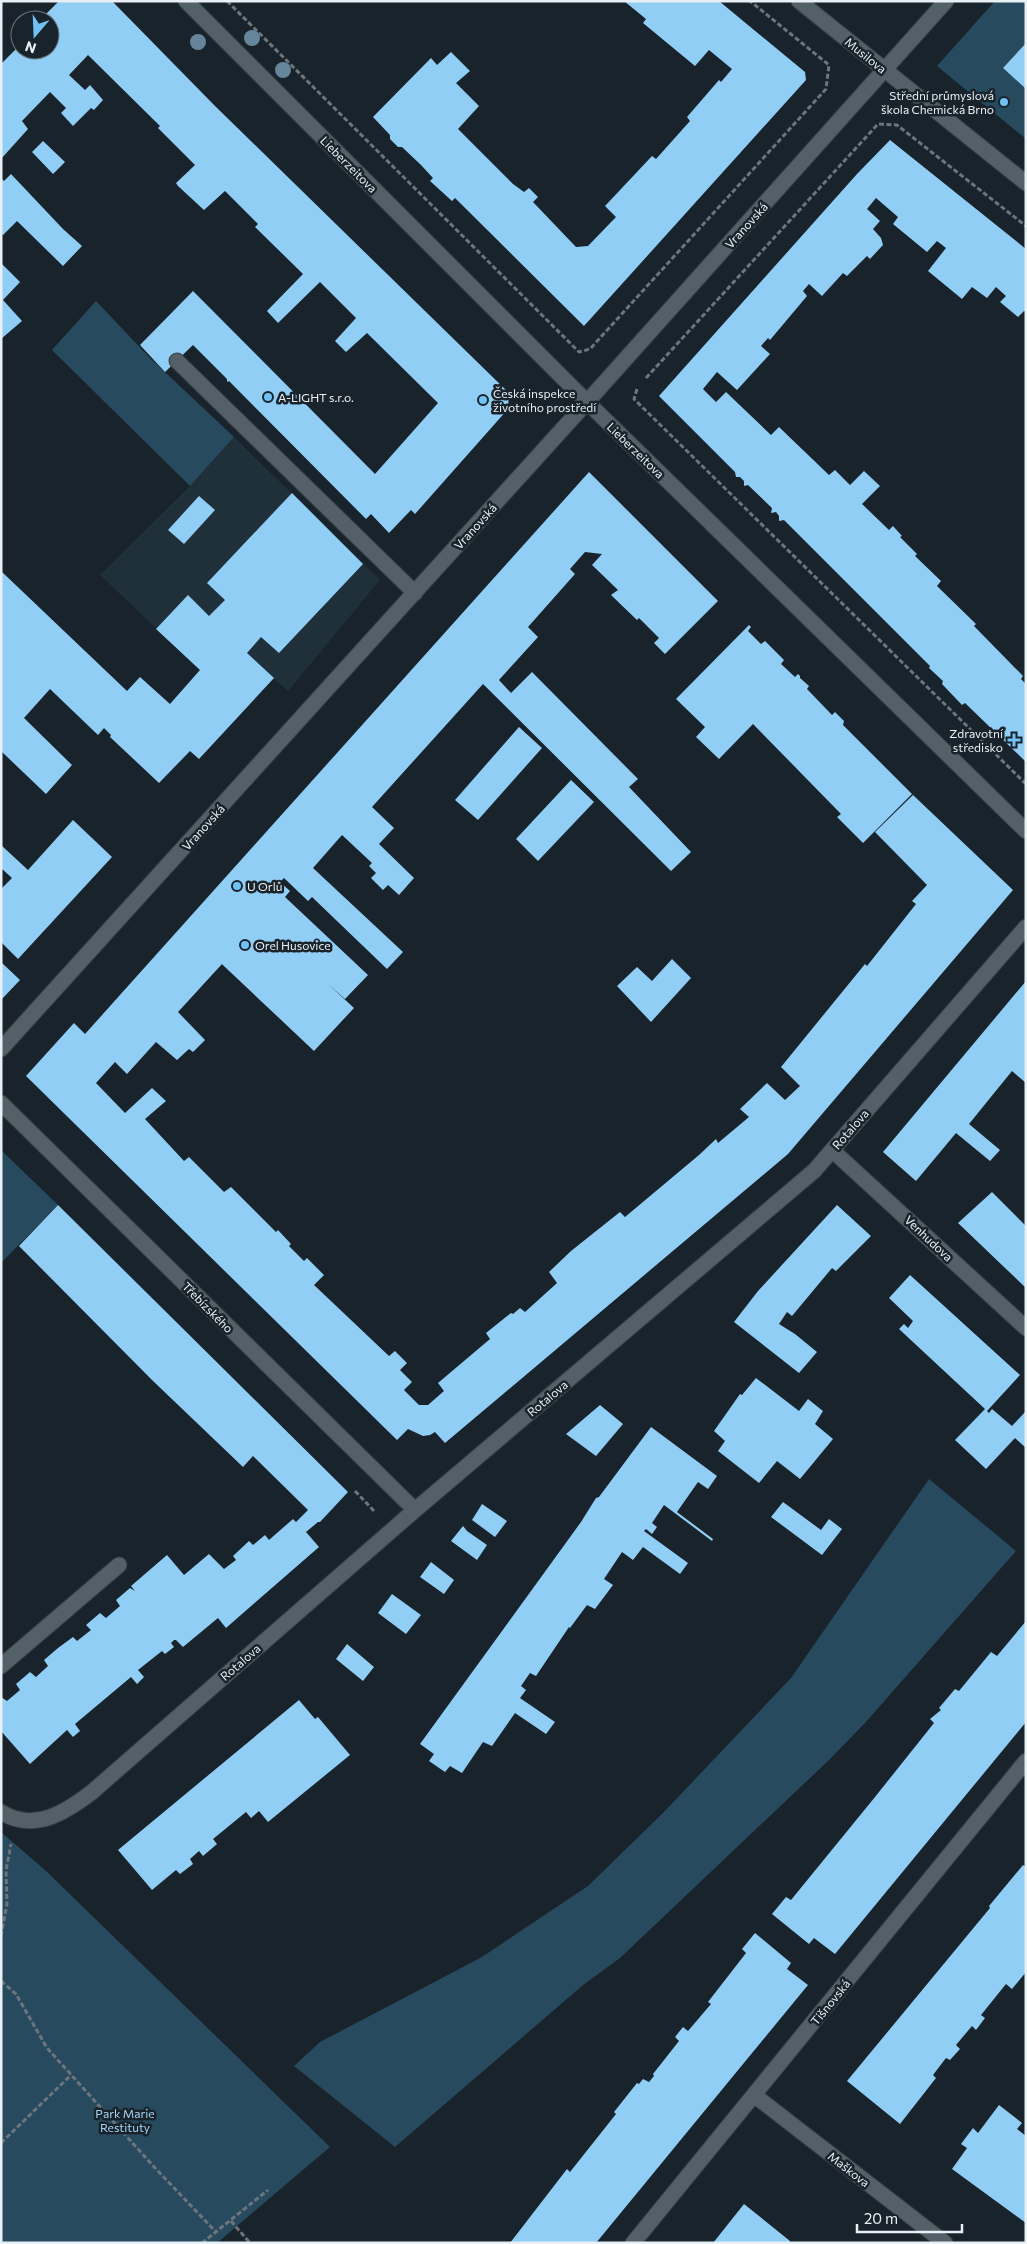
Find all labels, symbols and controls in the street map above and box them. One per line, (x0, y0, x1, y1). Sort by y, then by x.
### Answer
north arrow (10, 10, 60, 60)
street label: Musilova (843, 34, 889, 76)
text: N (23, 38, 38, 58)
place label: Střední průmyslová škola Chemická Brno (881, 88, 994, 116)
marker: Střední průmyslová škola Chemická Brno (998, 96, 1010, 108)
street label: Lieberzeitova (318, 133, 380, 195)
street label: Vranovská (722, 199, 770, 251)
place label: Česká inspekce životního prostředí (493, 386, 597, 414)
place label: A-LIGHT s.r.o. (278, 390, 354, 404)
marker: A-LIGHT s.r.o. (262, 391, 274, 403)
marker: Česká inspekce životního prostředí (477, 394, 489, 406)
street label: Lieberzeitova (605, 419, 667, 481)
street label: Vranovská (451, 500, 499, 552)
place label: Zdravotní středisko (949, 726, 1004, 754)
marker: Zdravotní středisko (1007, 733, 1021, 747)
street label: Vranovská (179, 801, 227, 853)
place label: U Orlů (247, 879, 282, 893)
marker: U Orlů (231, 880, 243, 892)
place label: Orel Husovice (255, 938, 331, 952)
marker: Orel Husovice (239, 939, 251, 951)
street label: Rotalova (829, 1106, 871, 1152)
street label: Venhudova (902, 1212, 956, 1264)
street label: Třebízského (180, 1279, 236, 1335)
street label: Rotalova (524, 1377, 570, 1419)
street label: Rotalova (217, 1641, 263, 1683)
street label: Tišnovská (807, 1976, 853, 2028)
park label: Park Marie Restituty (95, 2106, 155, 2134)
street label: Maškova (826, 2149, 872, 2189)
scale bar (857, 2202, 962, 2234)
text: 20 m (864, 2209, 898, 2227)

